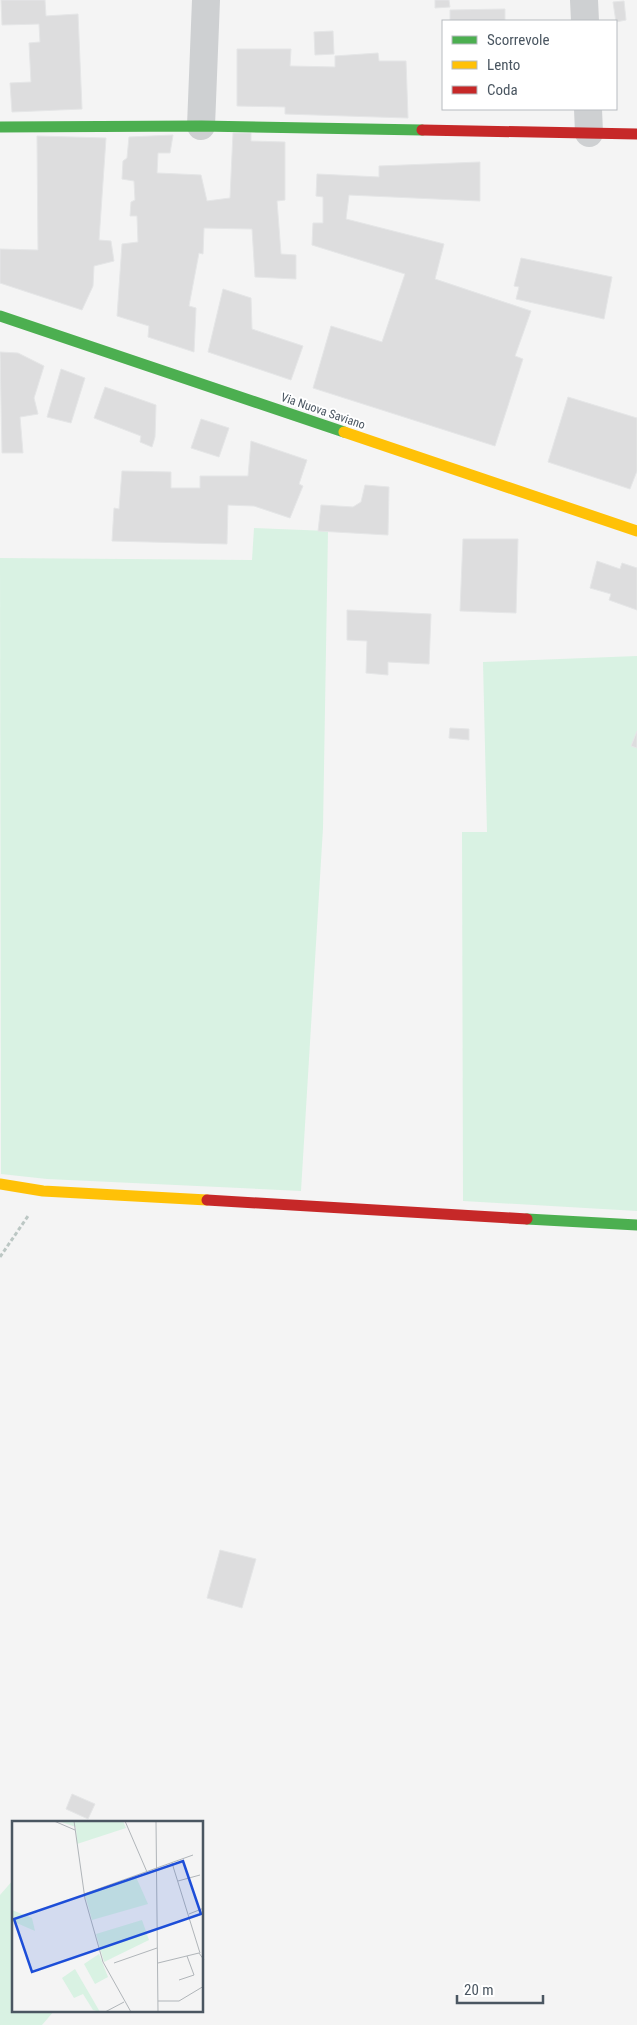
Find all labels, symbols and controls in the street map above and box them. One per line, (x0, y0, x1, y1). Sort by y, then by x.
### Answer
legend (442, 20, 617, 110)
text: Scorrevole (487, 31, 549, 49)
text: Lento (487, 56, 520, 74)
text: Coda (487, 81, 518, 99)
street label: Via Nuova Saviano (279, 390, 367, 432)
inset map (12, 1821, 204, 2012)
scale bar (457, 1972, 543, 2004)
text: 20 m (464, 1981, 494, 1999)

